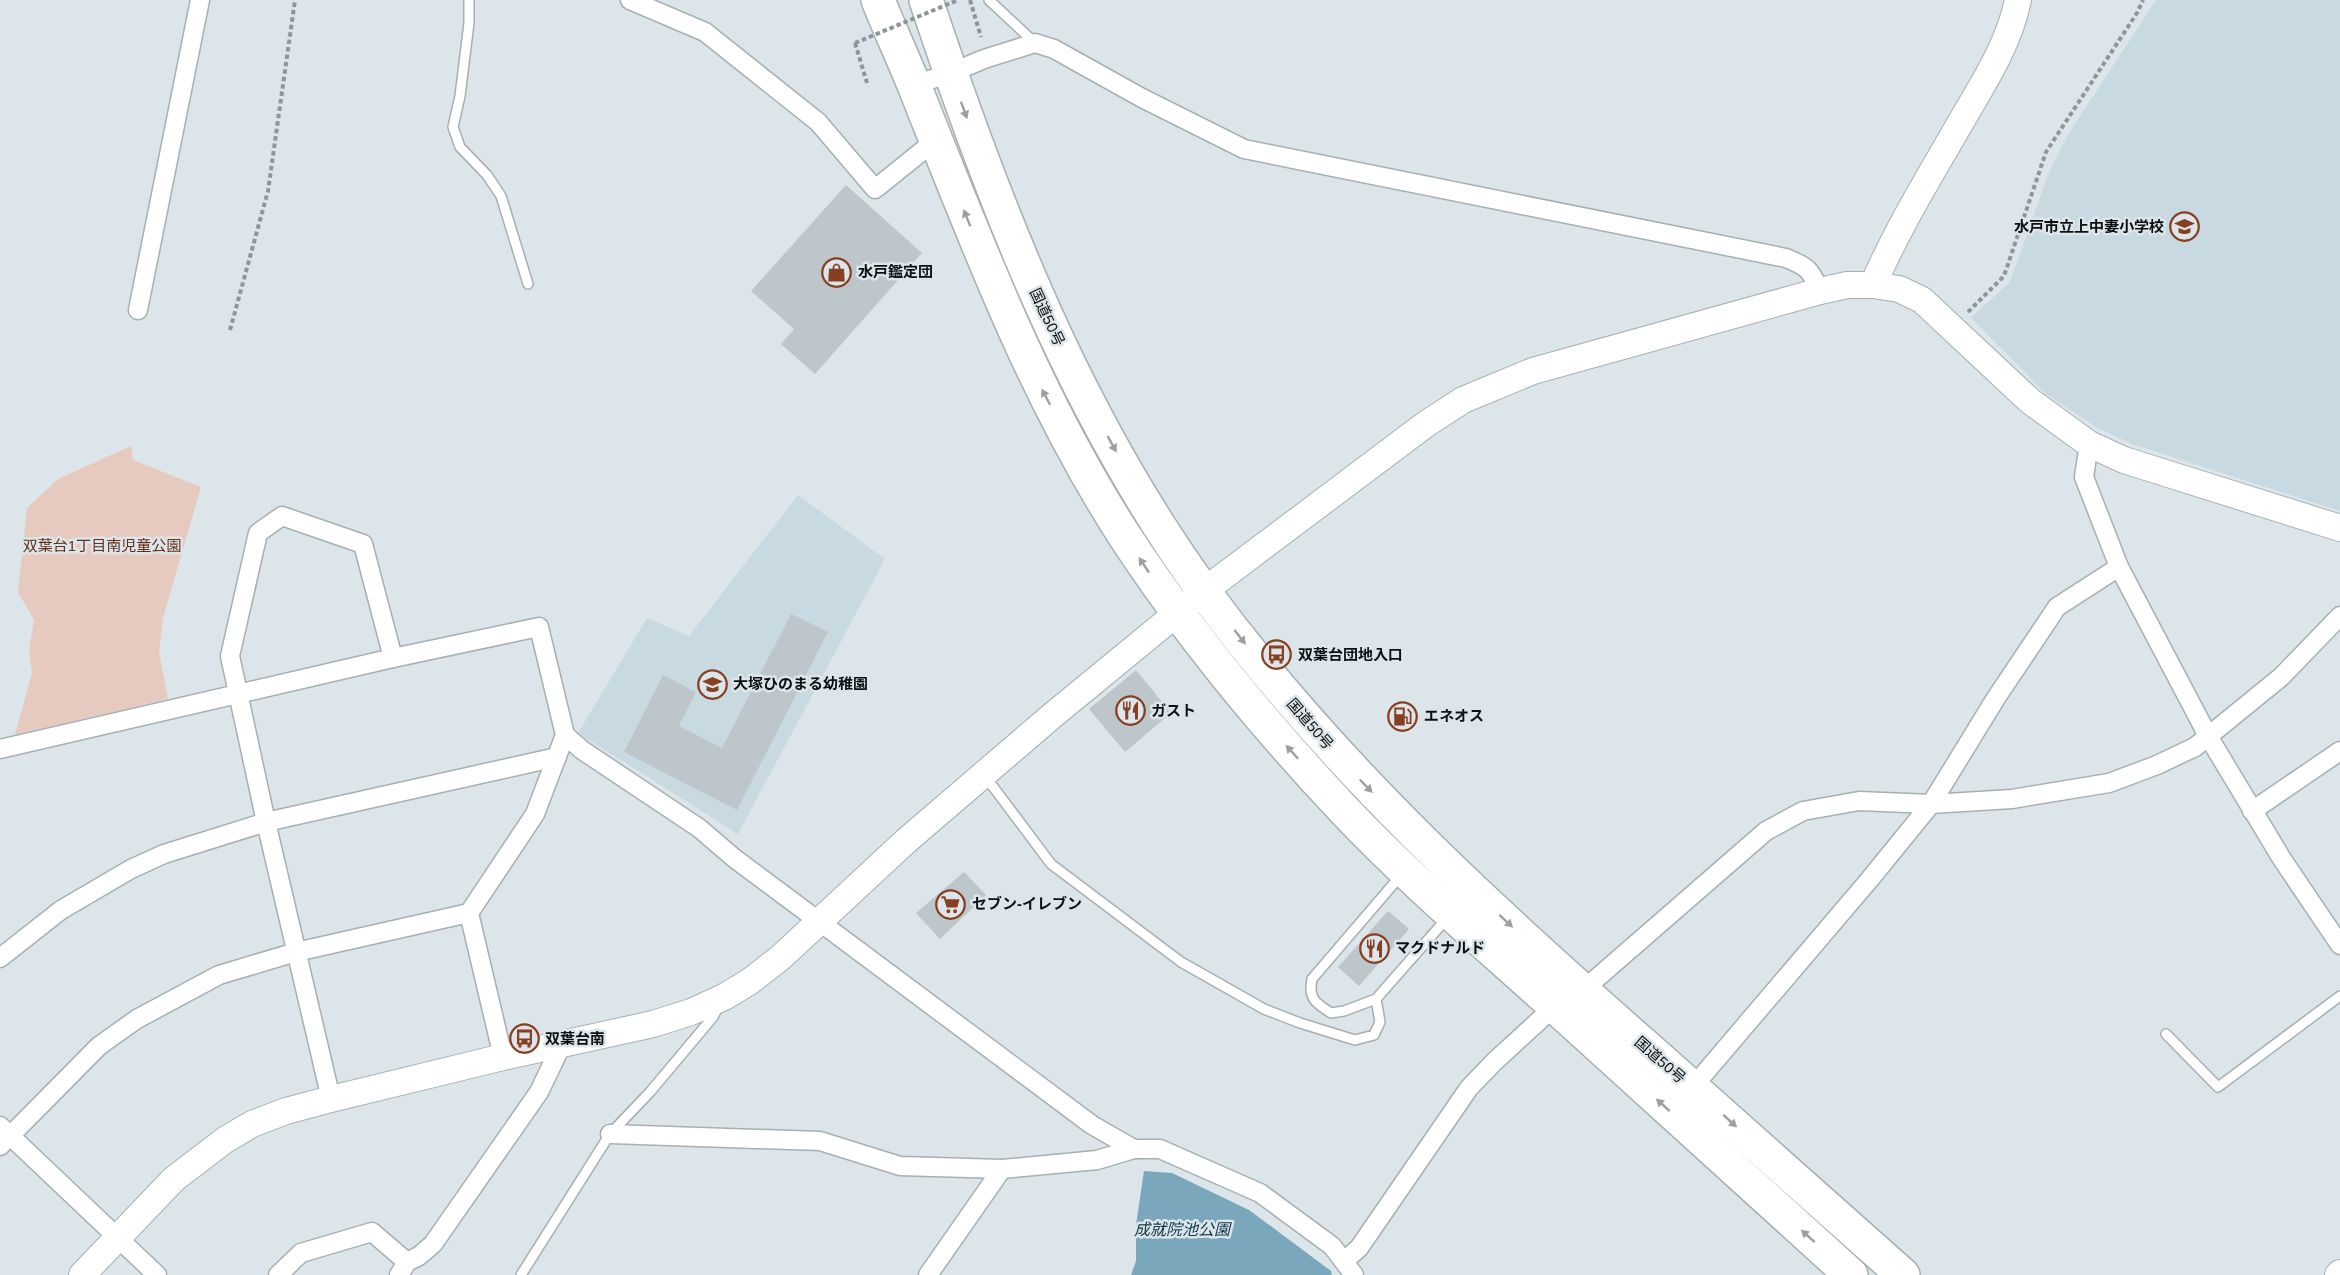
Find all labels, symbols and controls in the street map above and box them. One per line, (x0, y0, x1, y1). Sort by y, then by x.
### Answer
one-way arrow (959, 101, 969, 119)
one-way arrow (962, 209, 971, 227)
school or university icon: 水戸市立上中妻小学校 (2169, 211, 2201, 243)
place label: 水戸市立上中妻小学校 (2014, 218, 2164, 235)
shop icon: 水戸鑑定団 (821, 256, 853, 288)
place label: 水戸鑑定団 (858, 263, 933, 280)
street label: 国道50号 (1027, 285, 1068, 348)
one-way arrow (1041, 388, 1051, 405)
one-way arrow (1107, 436, 1117, 453)
park label: 双葉台1丁目南児童公園 (23, 537, 181, 554)
one-way arrow (1139, 556, 1150, 573)
one-way arrow (1233, 630, 1245, 645)
bus stop icon: 双葉台団地入口 (1261, 639, 1293, 671)
place label: 双葉台団地入口 (1298, 646, 1403, 663)
school or university icon: 大塚ひのまる幼稚園 (696, 668, 728, 700)
place label: 大塚ひのまる幼稚園 (733, 675, 868, 692)
restaurant icon: ガスト (1114, 695, 1146, 727)
street label: 国道50号 (1284, 695, 1337, 753)
fuel station icon: エネオス (1387, 700, 1419, 732)
place label: ガスト (1151, 702, 1196, 719)
place label: エネオス (1424, 707, 1484, 724)
one-way arrow (1285, 745, 1299, 760)
one-way arrow (1359, 778, 1373, 793)
supermarket icon: セブン-イレブン (935, 888, 967, 920)
place label: セブン-イレブン (972, 895, 1082, 912)
one-way arrow (1498, 914, 1513, 927)
restaurant icon: マクドナルド (1358, 932, 1390, 964)
place label: マクドナルド (1395, 939, 1485, 956)
bus stop icon: 双葉台南 (508, 1023, 540, 1055)
place label: 双葉台南 (545, 1030, 605, 1047)
street label: 国道50号 (1631, 1033, 1689, 1086)
one-way arrow (1656, 1099, 1671, 1112)
one-way arrow (1722, 1114, 1737, 1127)
water label: 成就院池公園 (1134, 1221, 1232, 1238)
one-way arrow (1800, 1229, 1815, 1243)

